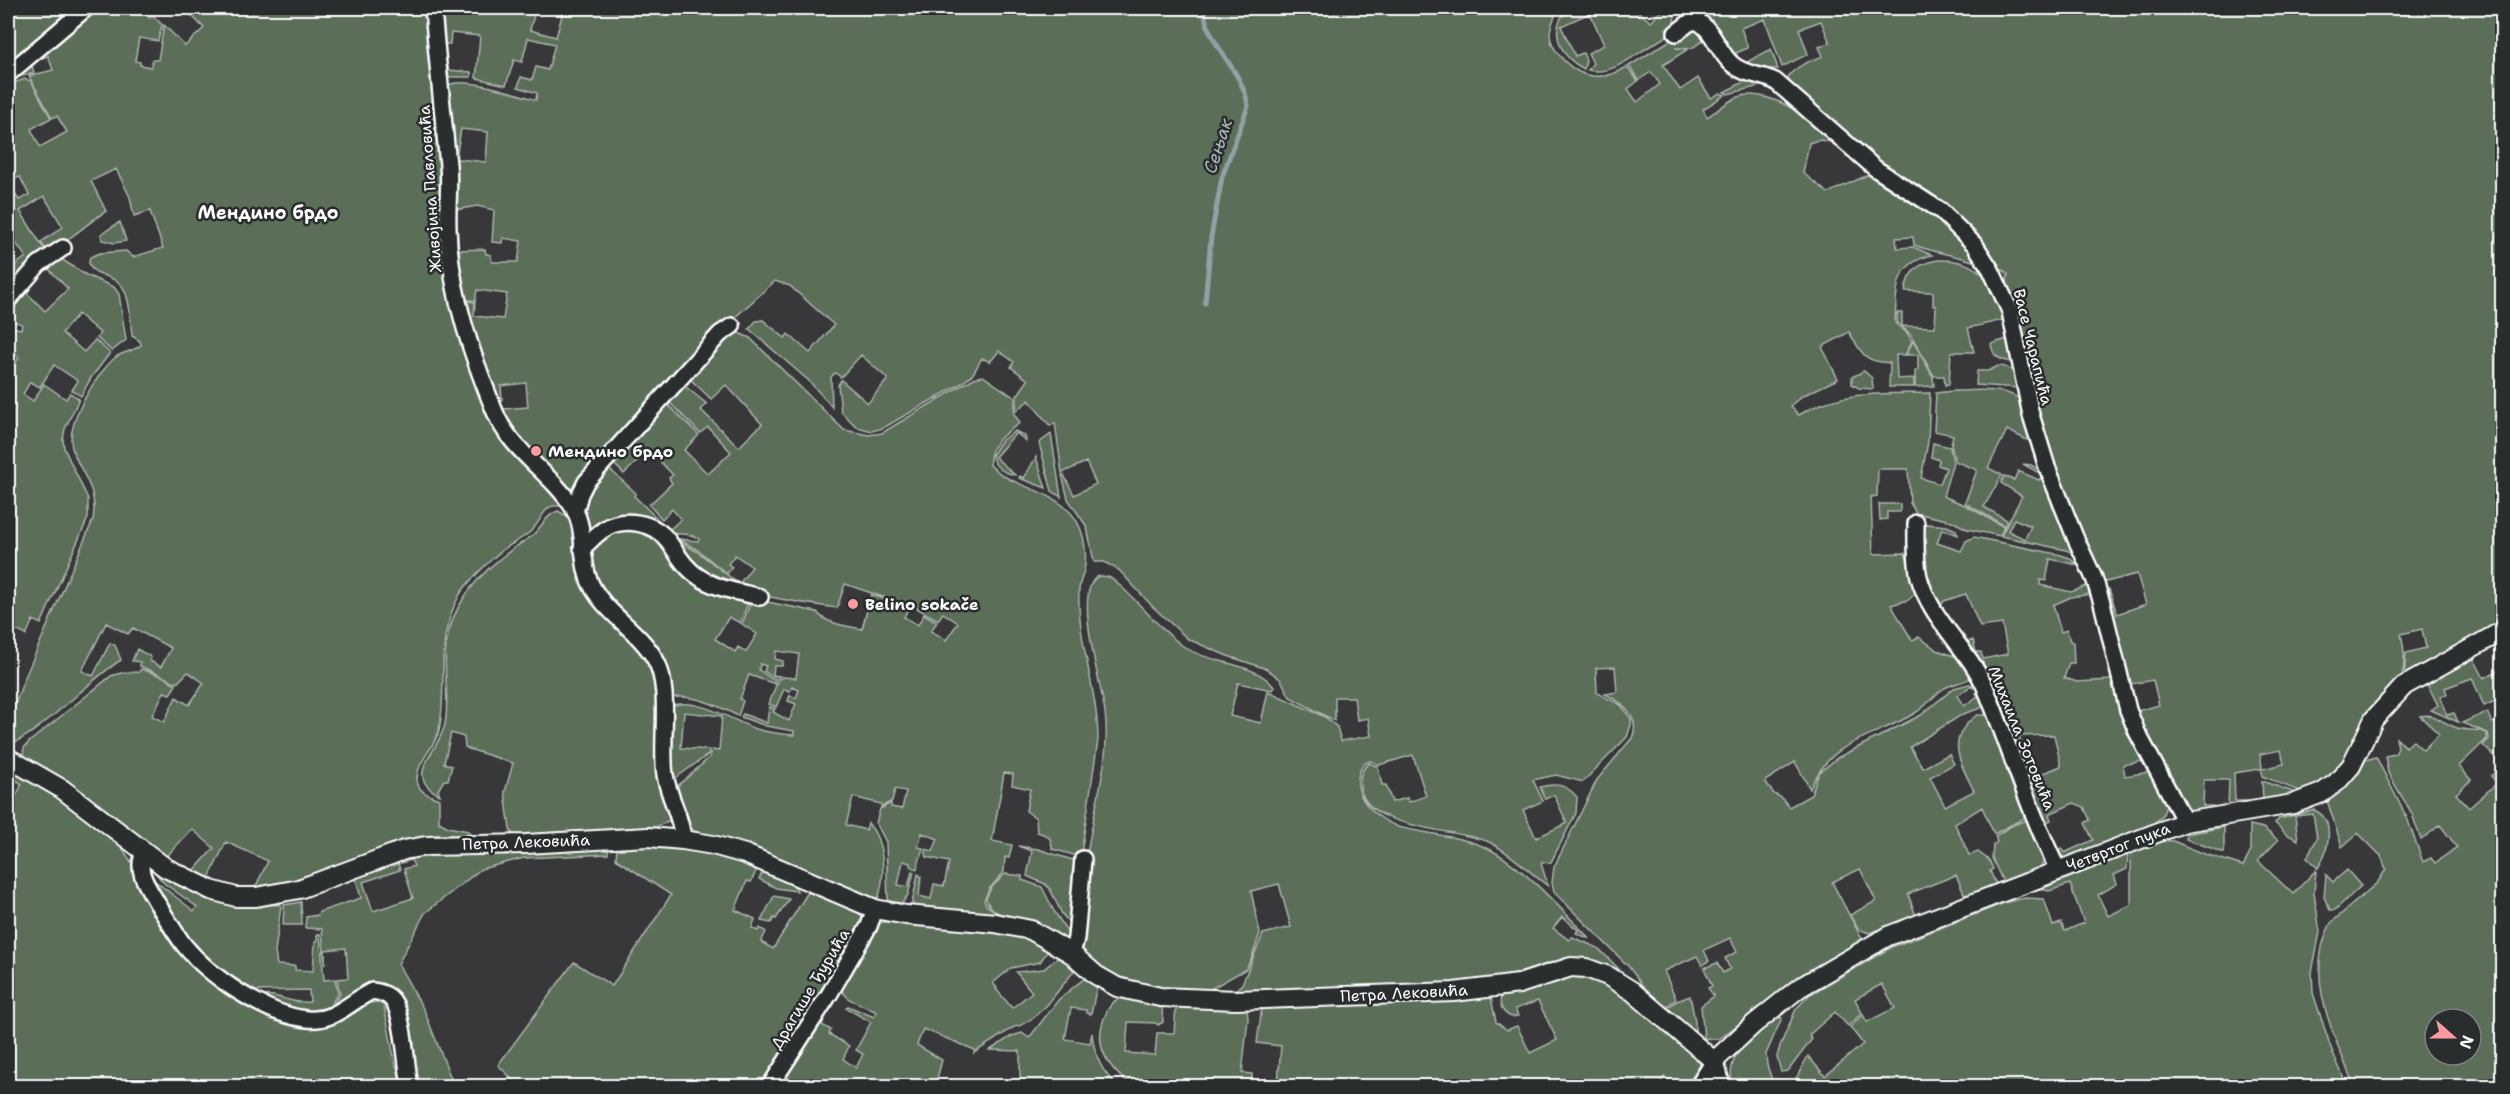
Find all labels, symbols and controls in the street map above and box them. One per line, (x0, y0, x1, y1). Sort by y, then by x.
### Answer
street label: Живојина Павловића (414, 105, 446, 273)
water label: Сењак (1198, 115, 1238, 177)
district label: Мендино брдо (198, 201, 338, 225)
street label: Васе Чарапића (2008, 287, 2058, 407)
place label: Мендино брдо (548, 441, 673, 462)
marker: Мендино брдо (529, 444, 543, 458)
place label: Belino sokače (865, 594, 979, 615)
marker: Belino sokače (846, 597, 860, 611)
street label: Михаила Зотовића (1983, 663, 2061, 813)
street label: Четвртог пука (2063, 818, 2173, 876)
street label: Петра Лековића (462, 829, 590, 855)
street label: Драгише Ђурића (766, 925, 854, 1053)
street label: Петра Лековића (1340, 979, 1468, 1007)
north arrow (2423, 1007, 2483, 1067)
text: N (2454, 1033, 2479, 1052)

